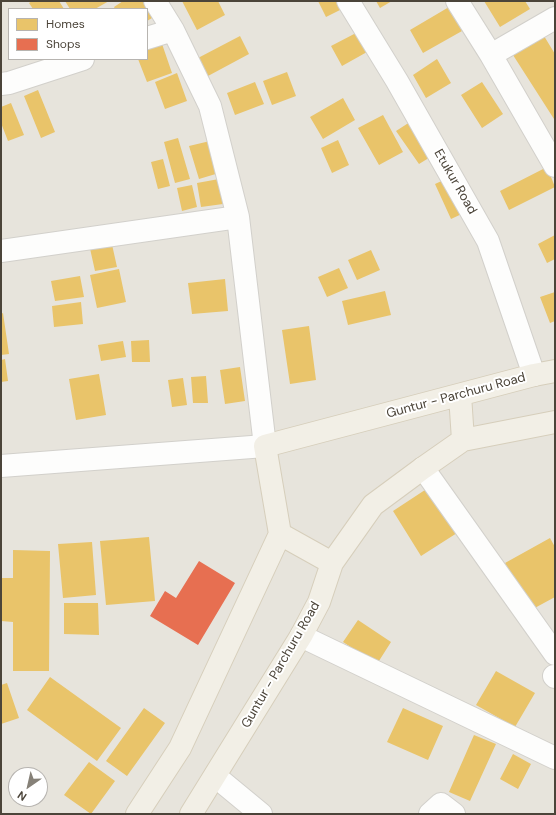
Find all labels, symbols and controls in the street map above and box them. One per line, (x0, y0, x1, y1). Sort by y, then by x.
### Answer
legend (8, 8, 148, 60)
text: Homes (46, 16, 85, 32)
text: Shops (46, 36, 81, 52)
street label: Etukur Road (430, 147, 480, 217)
street label: Guntur - Parchuru Road (385, 370, 527, 422)
street label: Guntur - Parchuru Road (238, 599, 324, 731)
north arrow (8, 767, 48, 807)
text: N (15, 788, 29, 804)

